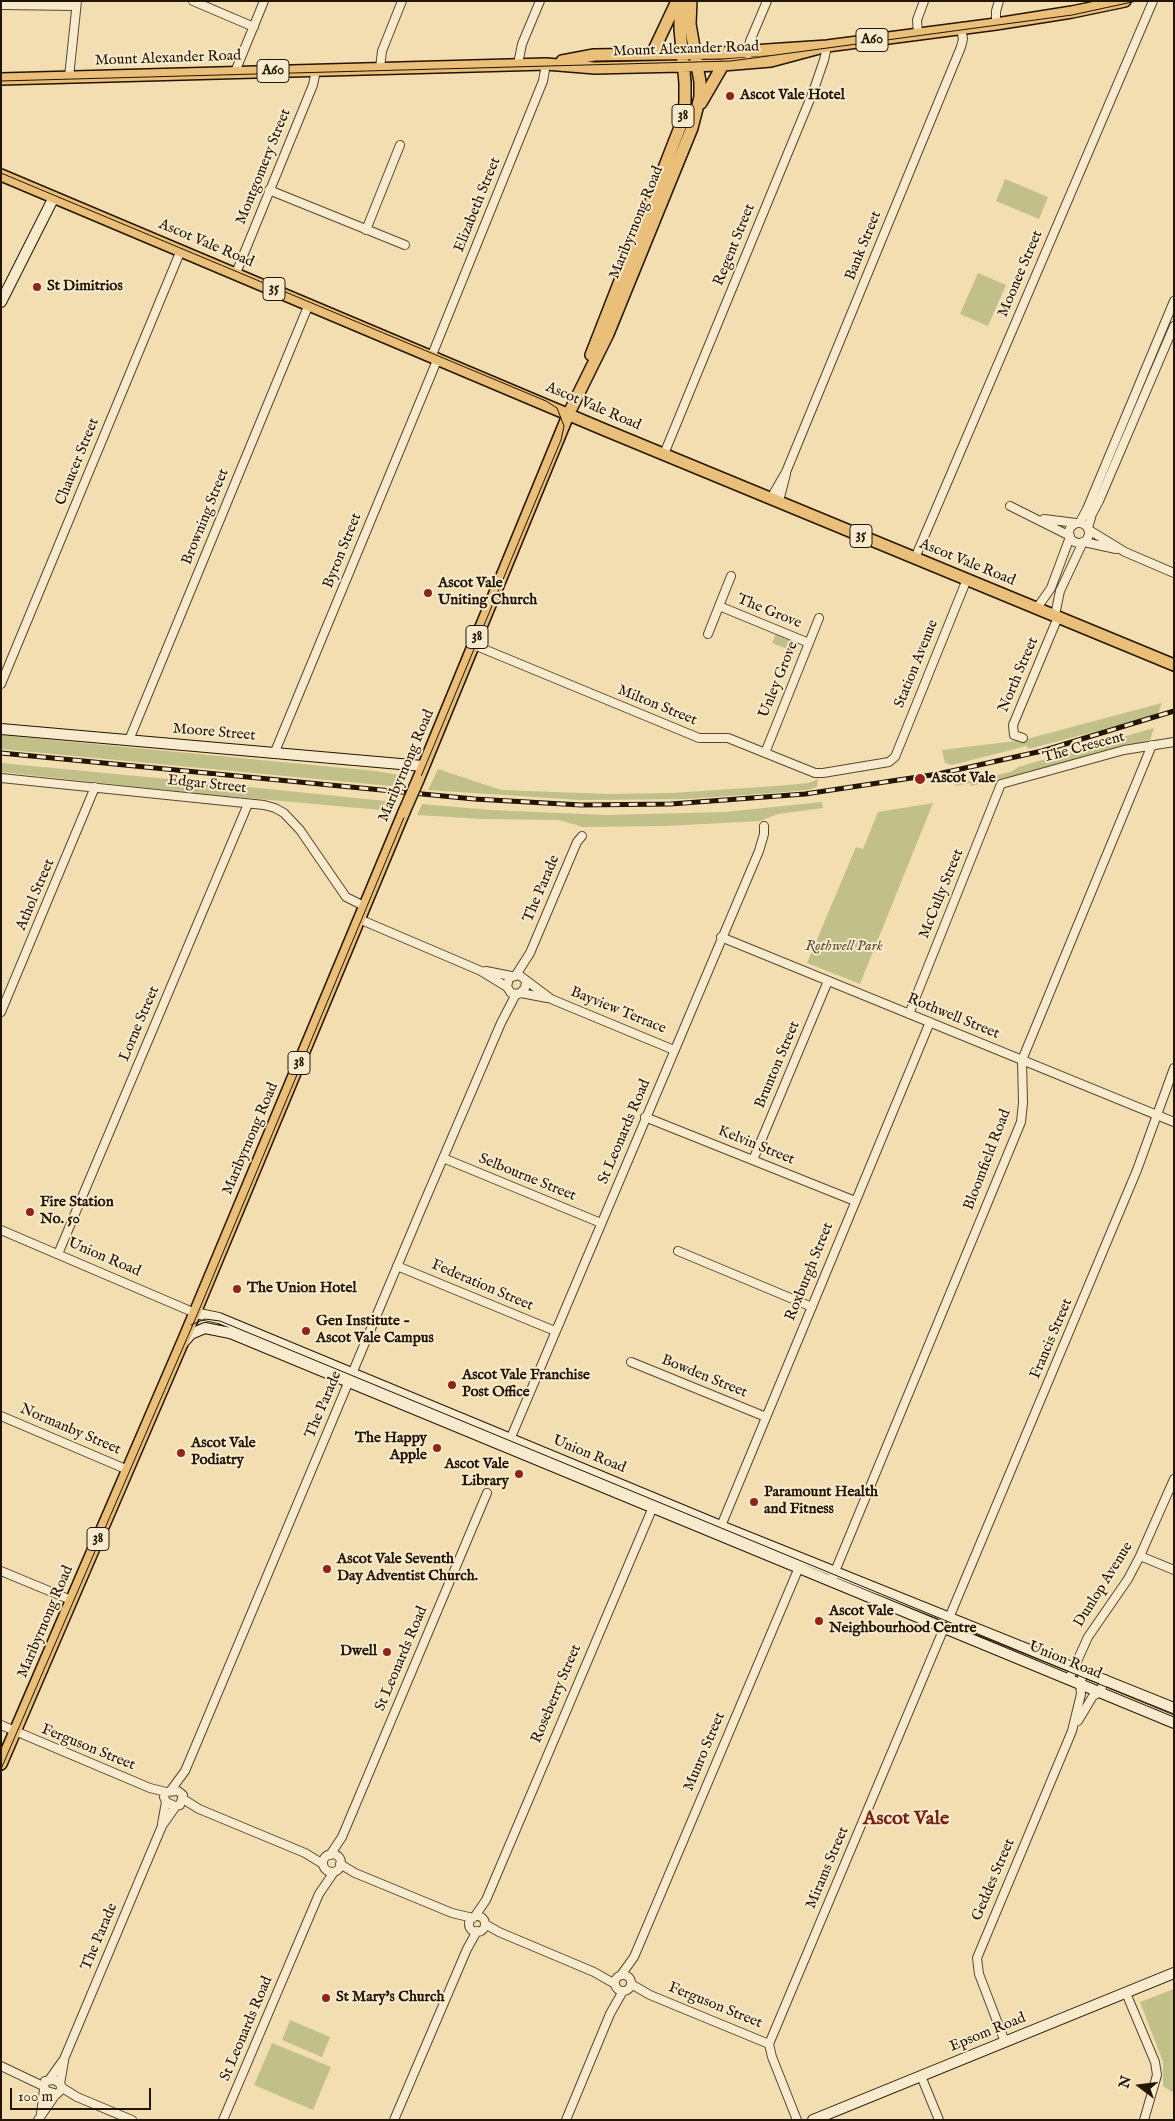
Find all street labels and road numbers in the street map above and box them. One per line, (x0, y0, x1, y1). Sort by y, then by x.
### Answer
road number: A60 (856, 28, 888, 52)
street label: Mount Alexander Road (612, 38, 760, 62)
street label: Mount Alexander Road (94, 47, 242, 71)
road number: A60 (257, 59, 289, 82)
road number: 38 (672, 104, 694, 128)
street label: Montgomery Street (233, 107, 295, 227)
street label: Elizabeth Street (451, 155, 505, 255)
street label: Maribyrnong Road (606, 164, 668, 282)
street label: Regent Street (710, 201, 760, 289)
street label: Bank Street (842, 209, 886, 283)
street label: Ascot Vale Road (156, 216, 256, 272)
street label: Moonee Street (995, 228, 1047, 320)
road number: 35 (263, 278, 285, 300)
street label: Ascot Vale Road (543, 379, 643, 435)
street label: Chaucer Street (52, 416, 104, 508)
street label: Browning Street (179, 466, 233, 568)
street label: Byron Street (320, 511, 366, 591)
road number: 35 (850, 524, 872, 548)
street label: Ascot Vale Road (916, 536, 1018, 590)
street label: The Grove (734, 591, 804, 633)
street label: Station Avenue (891, 617, 943, 711)
road number: 38 (466, 626, 488, 649)
street label: North Street (995, 635, 1043, 715)
street label: Unley Grove (756, 639, 802, 721)
street label: Milton Street (615, 682, 699, 730)
street label: Maribyrnong Road (375, 707, 439, 825)
street label: Moore Street (172, 720, 256, 746)
street label: The Crescent (1041, 728, 1127, 768)
street label: Edgar Street (167, 772, 247, 798)
street label: McCully Street (916, 847, 968, 941)
street label: The Parade (520, 853, 564, 925)
street label: Athol Street (13, 857, 59, 933)
street label: Lorne Street (116, 984, 164, 1064)
street label: Bayview Terrace (568, 984, 668, 1038)
street label: Rothwell Street (904, 990, 1002, 1044)
street label: Brunton Street (752, 1019, 804, 1111)
road number: 38 (288, 1052, 310, 1074)
street label: St Leonards Road (595, 1077, 655, 1187)
street label: Maribyrnong Road (219, 1080, 283, 1198)
street label: Bloomfield Road (961, 1107, 1015, 1213)
street label: Kelvin Street (715, 1123, 797, 1169)
street label: Selbourne Street (476, 1150, 578, 1206)
street label: Roxburgh Street (782, 1220, 838, 1324)
street label: Union Road (65, 1235, 143, 1281)
street label: Federation Street (428, 1256, 536, 1316)
street label: Francis Street (1027, 1296, 1077, 1382)
street label: Bowden Street (658, 1352, 750, 1402)
street label: The Parade (302, 1369, 346, 1441)
street label: Normanby Street (17, 1401, 123, 1459)
street label: Union Road (550, 1432, 628, 1478)
road number: 38 (87, 1528, 109, 1550)
street label: Dunlop Avenue (1071, 1539, 1137, 1631)
street label: Maribyrnong Road (14, 1563, 78, 1681)
street label: St Leonards Road (372, 1604, 432, 1714)
street label: Union Road (1026, 1638, 1104, 1684)
street label: Roseberry Street (528, 1642, 586, 1746)
street label: Munro Street (680, 1710, 730, 1794)
street label: Ferguson Street (38, 1721, 138, 1775)
street label: Mirams Street (803, 1824, 853, 1912)
street label: Geddes Street (969, 1836, 1019, 1924)
street label: The Parade (78, 1901, 122, 1973)
street label: St Leonards Road (217, 1974, 277, 2084)
street label: Ferguson Street (665, 1979, 765, 2033)
street label: Epsom Road (947, 2010, 1029, 2056)

